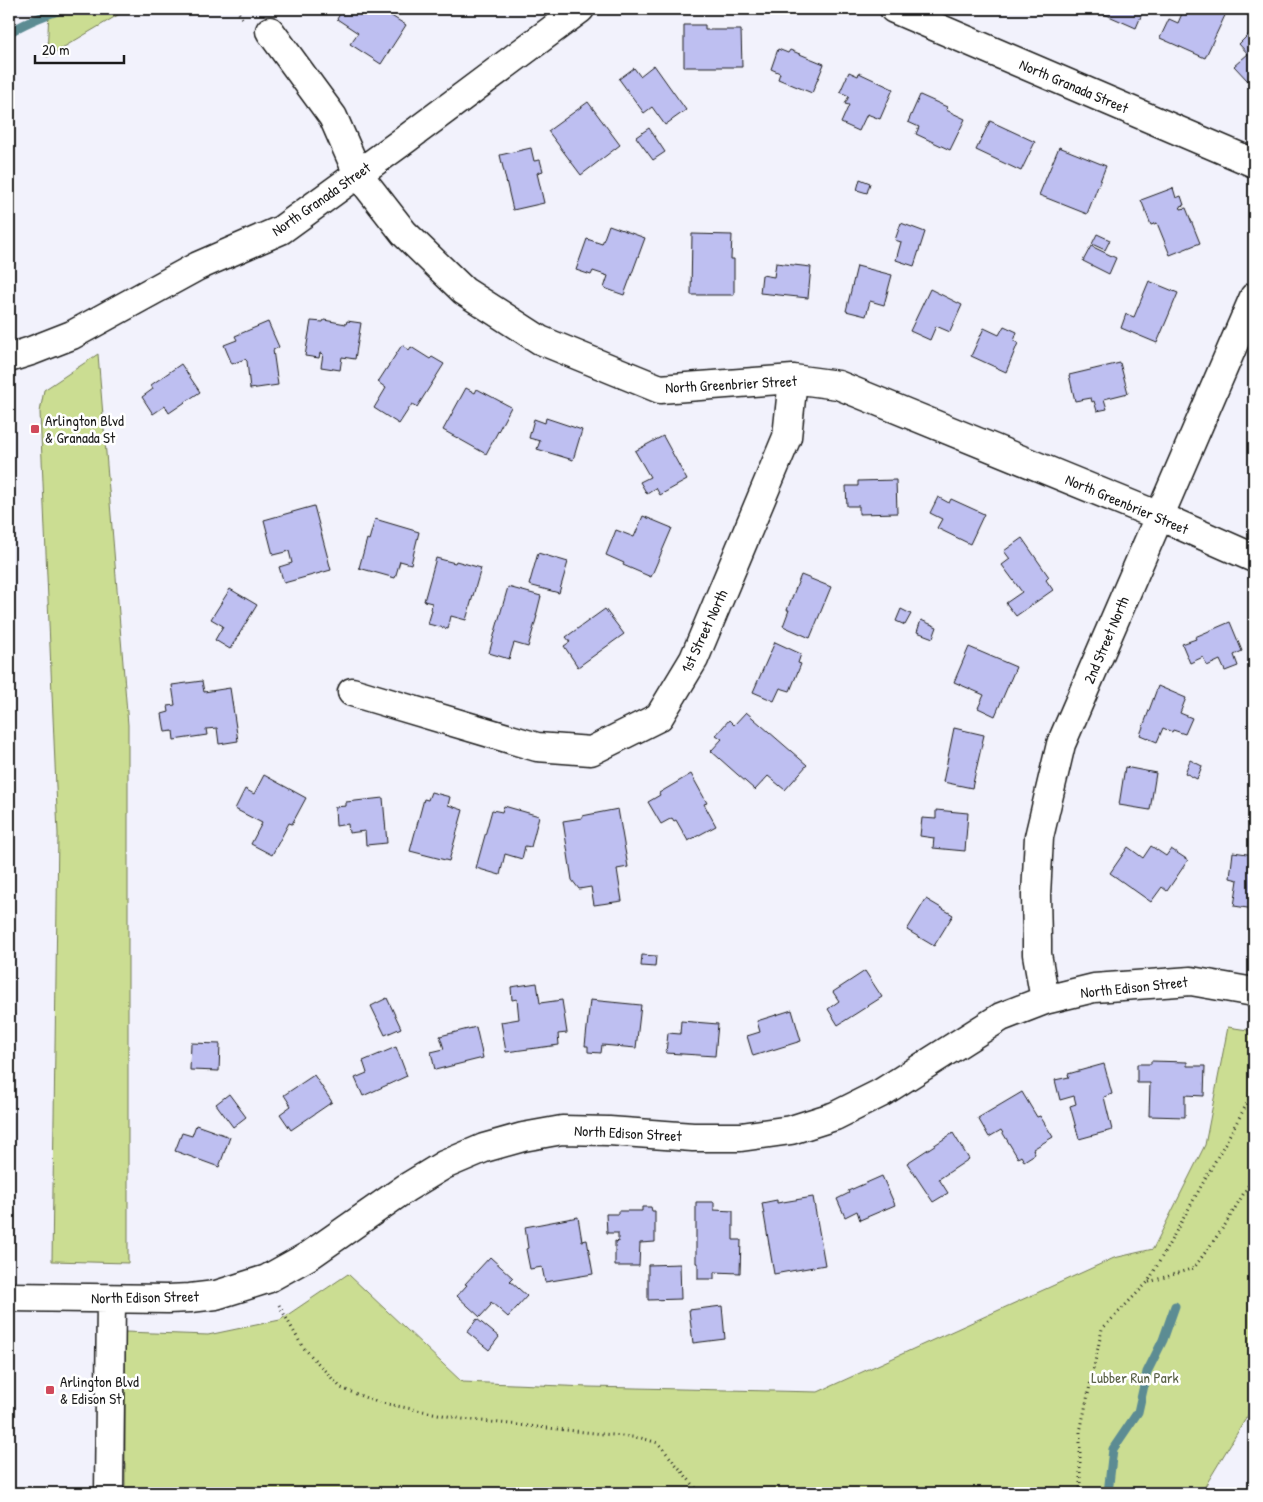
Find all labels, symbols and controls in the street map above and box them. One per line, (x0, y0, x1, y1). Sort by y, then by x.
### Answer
scale bar (35, 32, 124, 64)
text: 20 m (42, 39, 69, 60)
street label: North Granada Street (1016, 54, 1132, 119)
street label: North Granada Street (267, 157, 375, 241)
street label: North Greenbrier Street (665, 370, 798, 398)
place label: Arlington Blvd & Granada St (45, 410, 124, 448)
marker: Arlington Blvd & Granada St (29, 423, 41, 435)
street label: North Greenbrier Street (1062, 469, 1193, 540)
street label: 1st Street North (676, 586, 732, 676)
street label: 2nd Street North (1078, 593, 1134, 687)
street label: North Edison Street (1079, 971, 1189, 1003)
street label: North Edison Street (574, 1120, 683, 1146)
street label: North Edison Street (91, 1286, 200, 1308)
park label: Lubber Run Park (1091, 1367, 1179, 1388)
place label: Arlington Blvd & Edison St (60, 1371, 139, 1409)
marker: Arlington Blvd & Edison St (44, 1384, 56, 1396)

